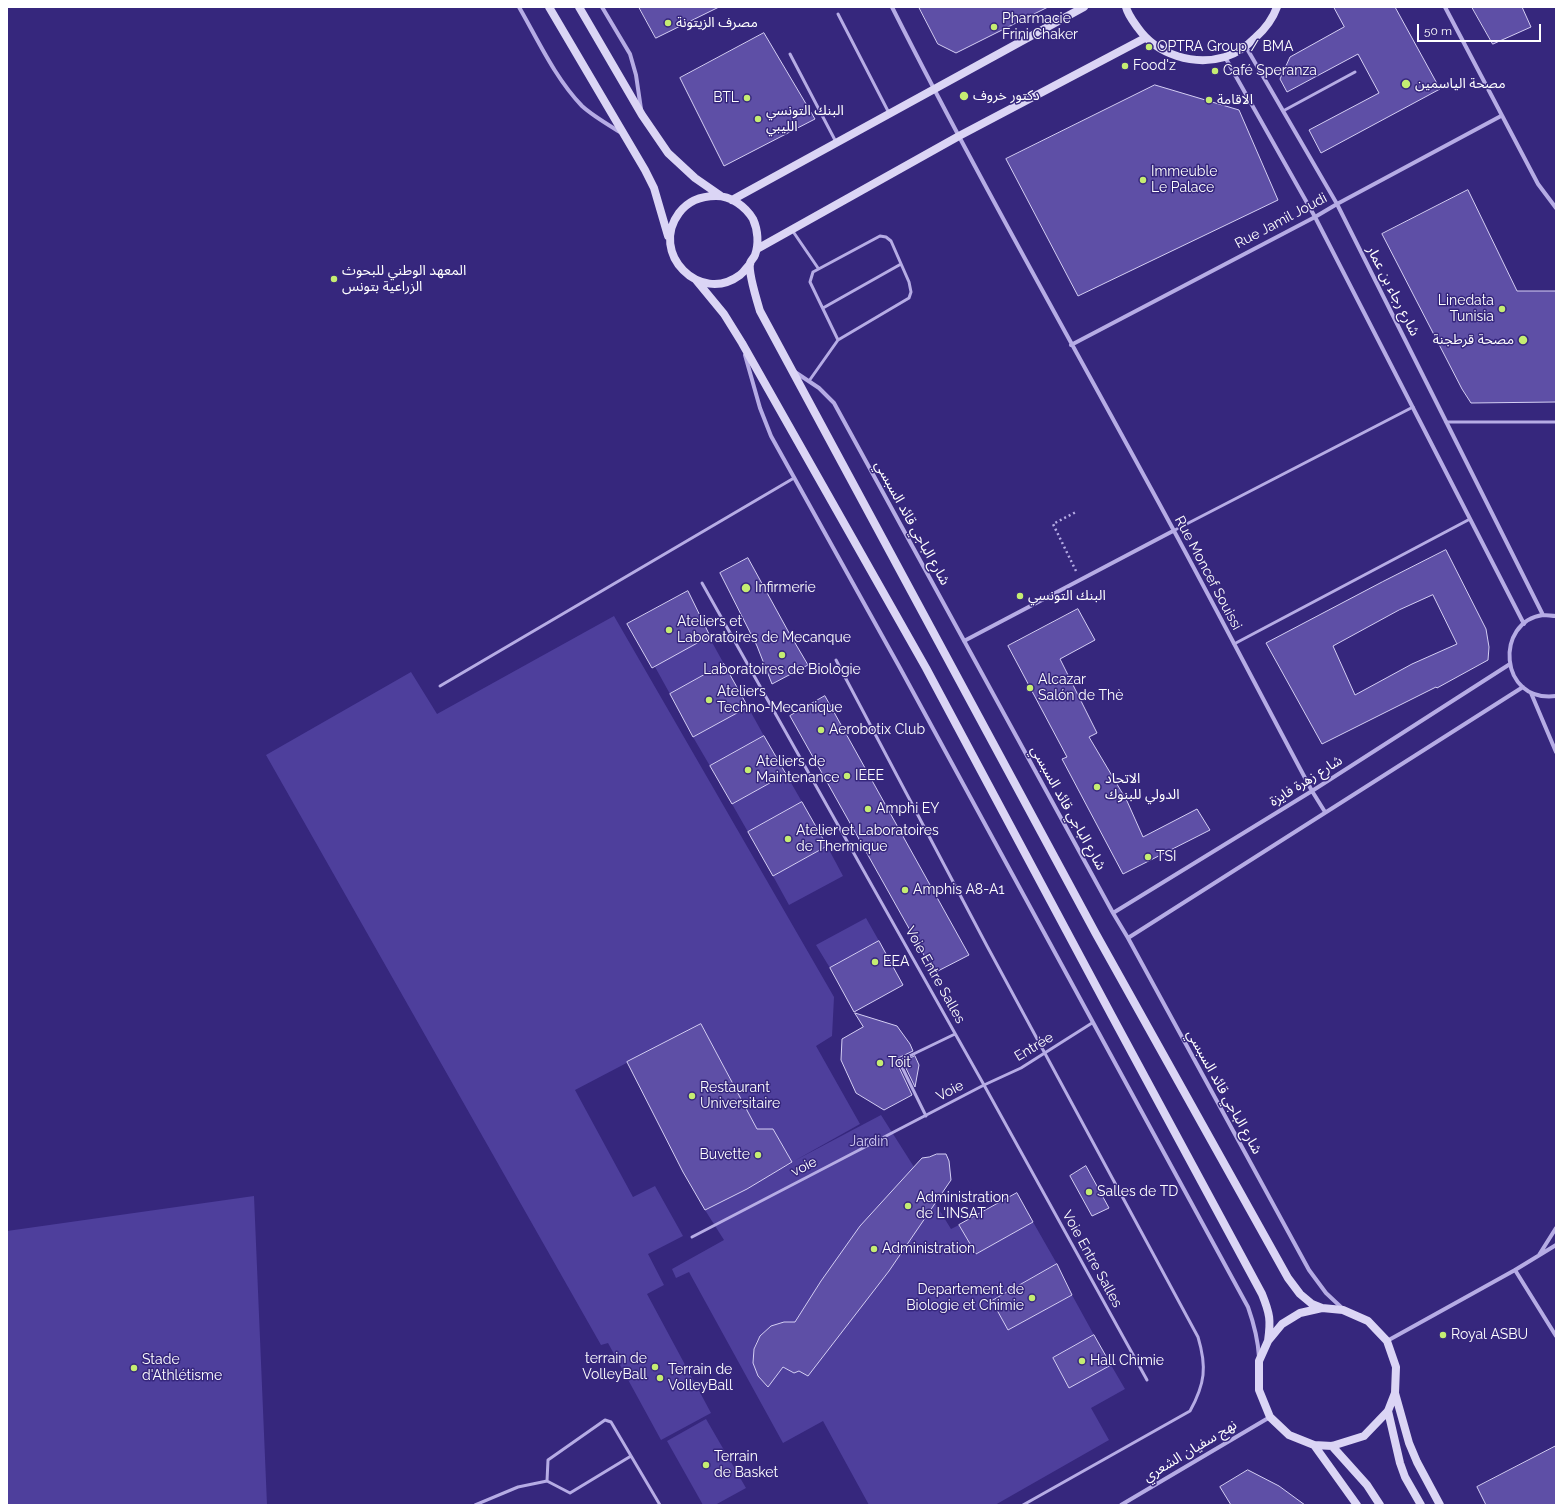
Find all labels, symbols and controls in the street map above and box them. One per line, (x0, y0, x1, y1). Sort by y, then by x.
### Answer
place label: Pharmacie Frini Chaker (1002, 11, 1078, 44)
place label: مصرف الزيتونة (676, 15, 758, 31)
scale bar (1419, 16, 1543, 42)
marker: مصرف الزيتونة (663, 18, 673, 28)
marker: Pharmacie Frini Chaker (989, 22, 999, 32)
text: 50 m (1424, 24, 1452, 38)
place label: OPTRA Group / BMA (1157, 39, 1294, 55)
marker: OPTRA Group / BMA (1144, 42, 1154, 52)
place label: Food'z (1133, 58, 1176, 74)
marker: Food'z (1120, 61, 1130, 71)
place label: Café Speranza (1223, 63, 1317, 79)
marker: Café Speranza (1210, 66, 1220, 76)
place label: مصحة الياسمين (1415, 76, 1506, 92)
marker: مصحة الياسمين (1400, 78, 1412, 90)
place label: دكتور خروف (973, 88, 1040, 104)
place label: BTL (713, 90, 739, 106)
marker: دكتور خروف (958, 90, 970, 102)
place label: الاقامة (1217, 92, 1253, 108)
marker: BTL (742, 93, 752, 103)
marker: الاقامة (1204, 95, 1214, 105)
place label: البنك التونسي الليبي (766, 103, 844, 136)
marker: البنك التونسي الليبي (753, 114, 763, 124)
place label: Immeuble Le Palace (1151, 164, 1217, 196)
marker: Immeuble Le Palace (1138, 175, 1148, 185)
street label: Rue Jamil Joudi (1232, 190, 1330, 252)
street label: شارع رجاء بن عمار (1363, 243, 1423, 339)
place label: المعهد الوطني للبحوث الزراعية بتونس (342, 263, 466, 296)
marker: المعهد الوطني للبحوث الزراعية بتونس (329, 274, 339, 284)
place label: Linedata Tunisia (1438, 293, 1494, 326)
marker: Linedata Tunisia (1497, 304, 1507, 314)
place label: مصحة قرطجنة (1433, 332, 1514, 348)
marker: مصحة قرطجنة (1517, 334, 1529, 346)
street label: شارع الباجي قائد السبسي (871, 458, 953, 588)
street label: Rue Moncef Souissi (1171, 513, 1245, 633)
place label: Infirmerie (755, 580, 816, 596)
marker: Infirmerie (740, 582, 752, 594)
place label: البنك التونسي (1028, 588, 1106, 604)
marker: البنك التونسي (1015, 591, 1025, 601)
place label: Ateliers et Laboratoires de Mecanque (677, 614, 851, 646)
marker: Ateliers et Laboratoires de Mecanque (664, 625, 674, 635)
marker: Laboratoires de Biologie (777, 650, 787, 660)
place label: Laboratoires de Biologie (703, 662, 861, 678)
place label: Alcazar Salón de Thè (1038, 672, 1123, 704)
marker: Alcazar Salón de Thè (1025, 683, 1035, 693)
place label: Ateliers Techno-Mecanique (717, 684, 843, 716)
marker: Ateliers Techno-Mecanique (704, 695, 714, 705)
place label: Aerobotix Club (829, 722, 925, 738)
marker: Aerobotix Club (816, 725, 826, 735)
street label: شارع الباجي قائد السبسي (1027, 743, 1109, 873)
street label: شارع زهرة فايزة (1266, 752, 1346, 810)
place label: Ateliers de Maintenance (756, 754, 840, 786)
marker: Ateliers de Maintenance (743, 765, 753, 775)
place label: IEEE (855, 768, 884, 784)
marker: IEEE (842, 771, 852, 781)
place label: الاتحاد الدولي للبنوك (1105, 771, 1180, 804)
marker: الاتحاد الدولي للبنوك (1092, 782, 1102, 792)
place label: Amphi EY (876, 801, 939, 817)
marker: Amphi EY (863, 804, 873, 814)
place label: Atelier et Laboratoires de Thermique (796, 823, 939, 856)
marker: Atelier et Laboratoires de Thermique (783, 834, 793, 844)
place label: TSI (1156, 849, 1177, 865)
marker: TSI (1143, 852, 1153, 862)
place label: Amphis A8-A1 (913, 882, 1004, 898)
marker: Amphis A8-A1 (900, 885, 910, 895)
street label: Voie Entre Salles (901, 924, 969, 1026)
place label: EEA (883, 954, 910, 970)
marker: EEA (870, 957, 880, 967)
street label: شارع الباجي قائد السبسي (1183, 1027, 1265, 1157)
street label: Entrée (1012, 1029, 1056, 1065)
place label: Toit (888, 1055, 911, 1071)
marker: Toit (875, 1058, 885, 1068)
street label: Voie (934, 1077, 966, 1105)
place label: Restaurant Universitaire (700, 1080, 780, 1112)
marker: Restaurant Universitaire (687, 1091, 697, 1101)
park label: Jardin (850, 1134, 888, 1150)
place label: Buvette (700, 1147, 750, 1163)
marker: Buvette (753, 1150, 763, 1160)
street label: voie (788, 1153, 820, 1181)
place label: Salles de TD (1097, 1184, 1178, 1200)
marker: Salles de TD (1084, 1187, 1094, 1197)
place label: Administration de L'INSAT (916, 1190, 1009, 1222)
marker: Administration de L'INSAT (903, 1201, 913, 1211)
street label: Voie Entre Salles (1058, 1208, 1126, 1310)
place label: Administration (882, 1241, 975, 1257)
marker: Administration (869, 1244, 879, 1254)
place label: Departement de Biologie et Chimie (906, 1282, 1024, 1314)
marker: Departement de Biologie et Chimie (1027, 1293, 1037, 1303)
place label: Royal ASBU (1451, 1327, 1528, 1343)
marker: Royal ASBU (1438, 1330, 1448, 1340)
place label: terrain de VolleyBall (582, 1351, 647, 1384)
place label: Stade d'Athlétisme (142, 1352, 222, 1384)
place label: Hall Chimie (1090, 1353, 1164, 1369)
marker: Hall Chimie (1077, 1356, 1087, 1366)
marker: terrain de VolleyBall (650, 1362, 660, 1372)
place label: Terrain de VolleyBall (668, 1362, 733, 1394)
marker: Stade d'Athlétisme (129, 1363, 139, 1373)
marker: Terrain de VolleyBall (655, 1373, 665, 1383)
street label: نهج سفيان الشعري (1140, 1416, 1240, 1486)
place label: Terrain de Basket (714, 1449, 778, 1482)
marker: Terrain de Basket (701, 1460, 711, 1470)

